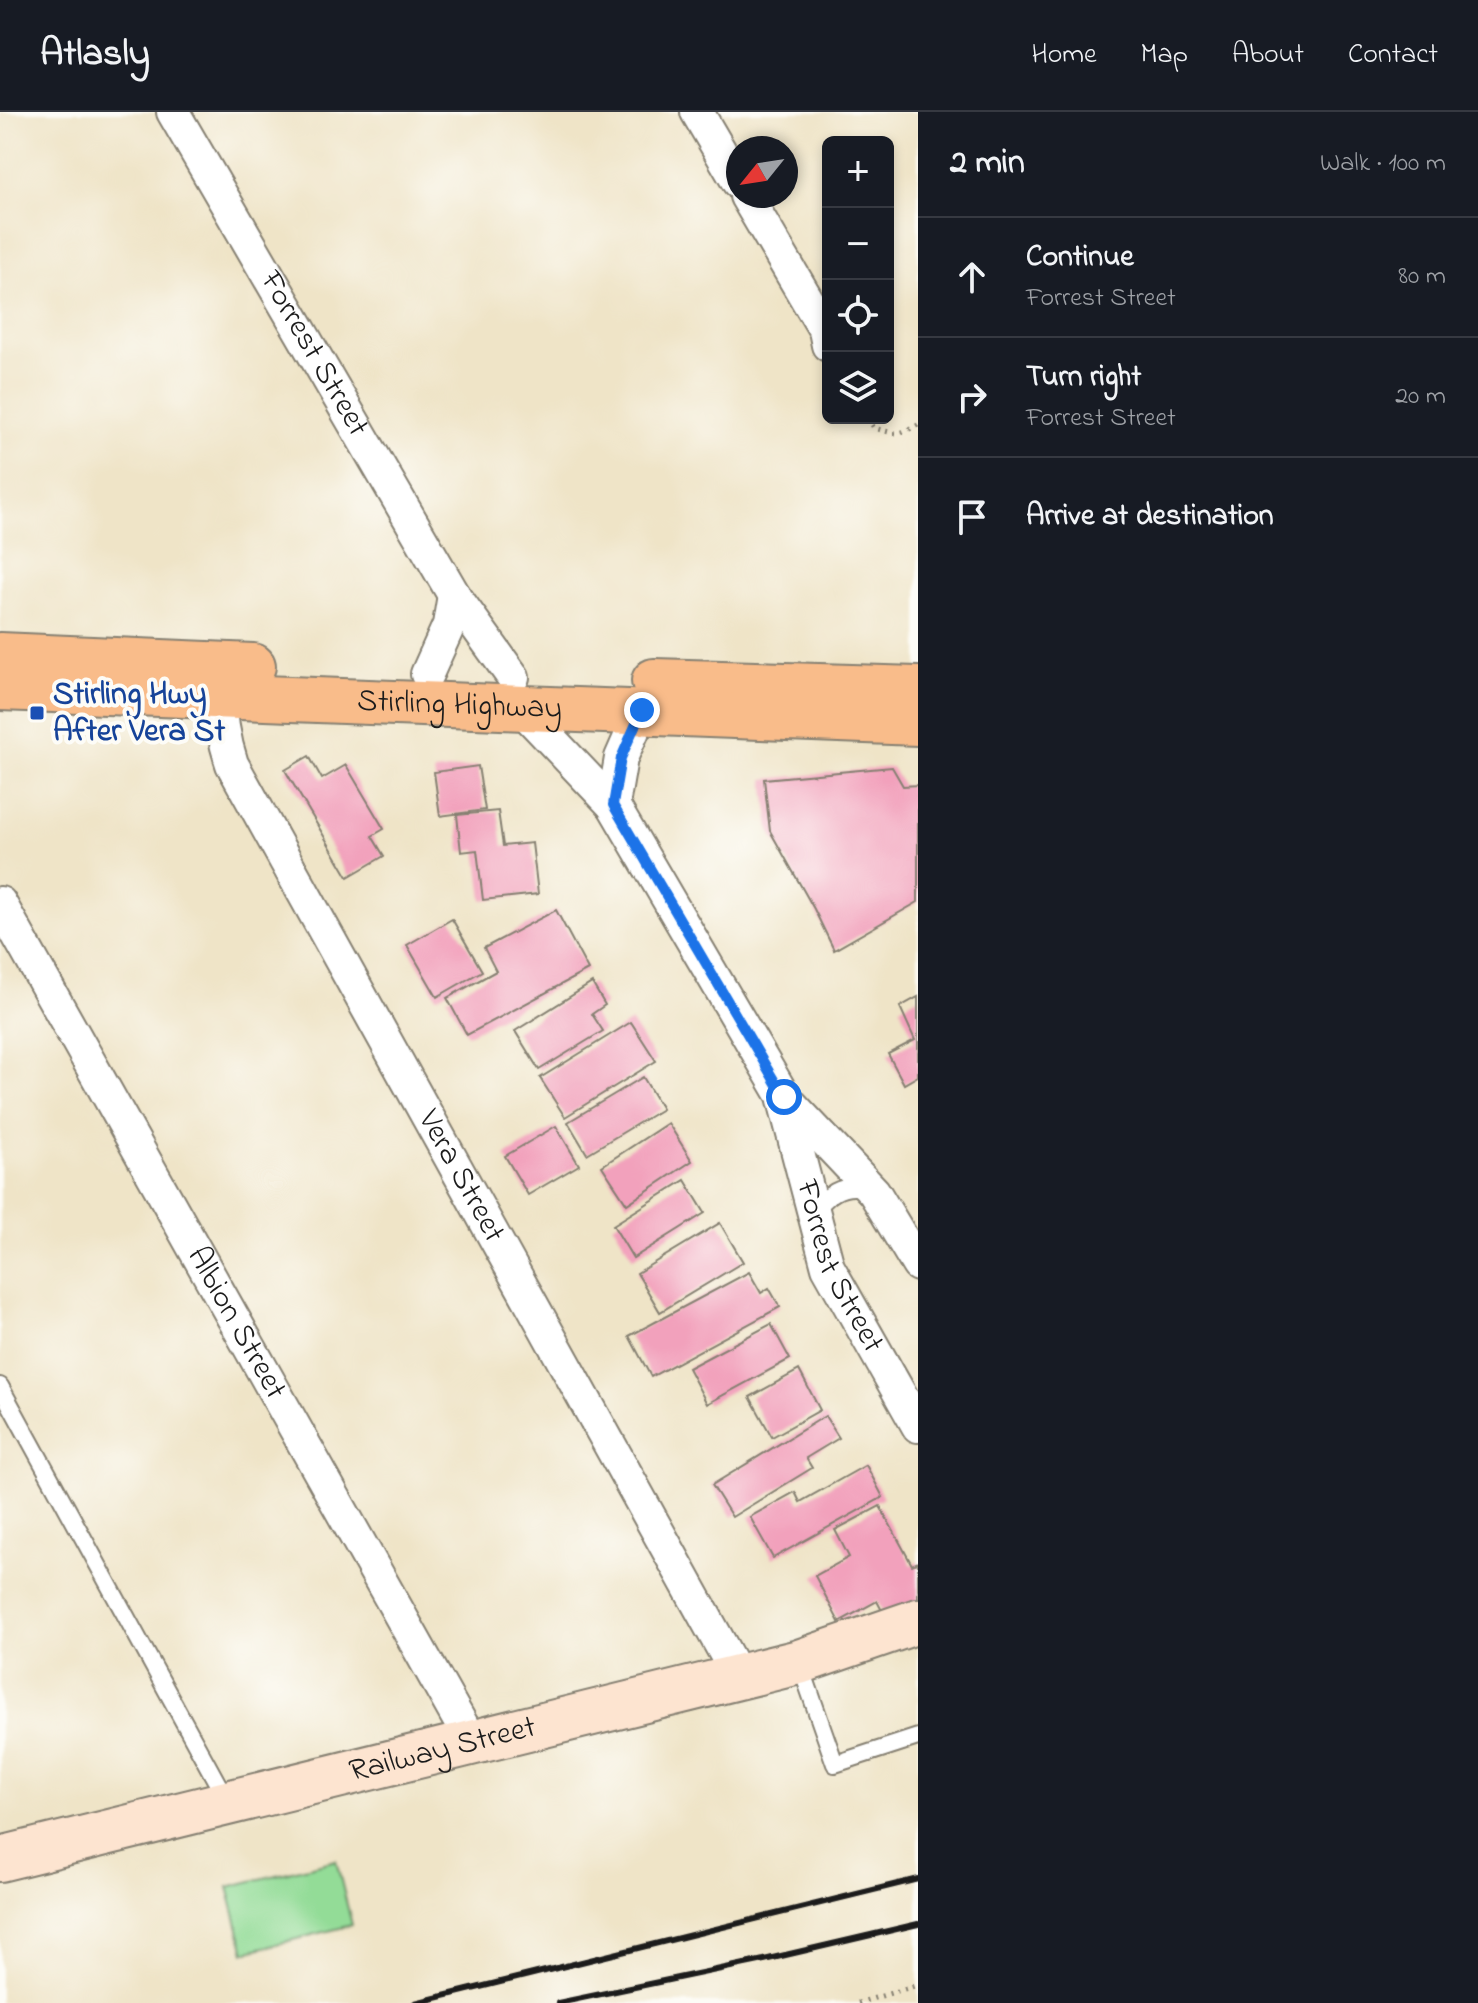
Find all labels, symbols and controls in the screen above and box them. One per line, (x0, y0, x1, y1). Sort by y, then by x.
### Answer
text: Atlasly (40, 27, 150, 83)
text: Home (1031, 35, 1097, 76)
text: Map (1141, 35, 1188, 76)
text: About (1232, 35, 1304, 76)
text: Contact (1348, 35, 1438, 76)
north arrow (726, 136, 798, 208)
map controls (822, 136, 894, 424)
button: + (822, 136, 894, 208)
text: 2 min (950, 139, 1025, 189)
text: Walk · 100 m (1320, 145, 1446, 183)
button: − (822, 208, 894, 280)
text: Continue (1026, 236, 1134, 280)
icon: ahead (950, 255, 994, 299)
text: 80 m (1398, 258, 1446, 296)
street label: Forrest Street (247, 262, 381, 446)
button: locate (822, 280, 894, 352)
text: Forrest Street (1026, 280, 1176, 318)
button: layers (822, 352, 894, 424)
text: Turn right (1026, 356, 1141, 400)
icon: right (950, 375, 994, 419)
text: 20 m (1395, 378, 1446, 416)
text: Forrest Street (1026, 400, 1176, 438)
icon: arrive (950, 495, 994, 539)
text: Arrive at destination (1026, 495, 1274, 539)
place label: Stirling Hwy After Vera St (53, 672, 225, 756)
street label: Stirling Highway (356, 678, 563, 733)
route end (624, 692, 660, 728)
marker: Stirling Hwy After Vera St (28, 704, 46, 722)
route start (766, 1079, 802, 1115)
street label: Vera Street (405, 1101, 517, 1252)
street label: Forrest Street (782, 1174, 896, 1362)
street label: Albion Street (174, 1238, 298, 1409)
street label: Railway Street (344, 1704, 541, 1796)

